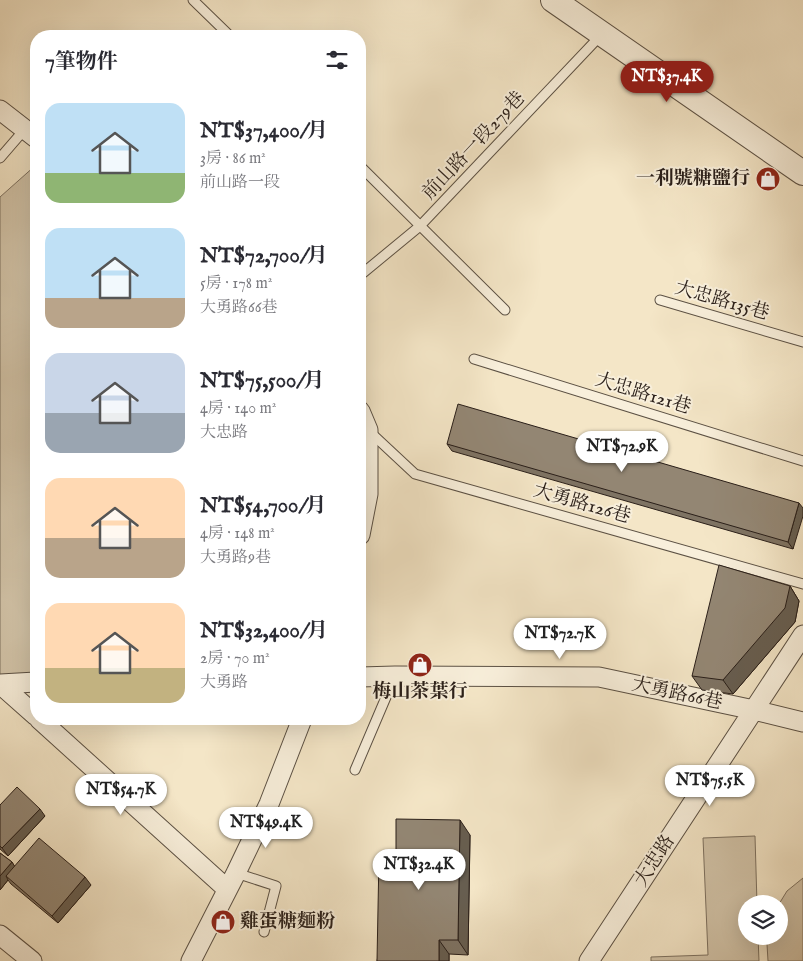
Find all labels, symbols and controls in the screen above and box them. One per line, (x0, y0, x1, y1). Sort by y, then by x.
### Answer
icon: filters (323, 46, 351, 74)
text: 7筆物件 (45, 49, 118, 76)
pin: NT$37.4K (615, 61, 719, 103)
text: NT$37.4K (632, 67, 702, 87)
street label: 前山路一段279巷 (418, 87, 530, 205)
text: NT$37,400/月 (200, 118, 328, 145)
icon: home (85, 123, 145, 183)
text: 3房 · 86 m² (200, 149, 266, 169)
shop icon: 一利號糖鹽行 (755, 166, 781, 192)
place label: 一利號糖鹽行 (636, 167, 750, 191)
text: 前山路一段 (200, 173, 280, 193)
text: NT$72,700/月 (200, 243, 328, 270)
icon: home (85, 248, 145, 308)
text: 5房 · 178 m² (200, 274, 272, 294)
street label: 大忠路135巷 (672, 276, 772, 326)
text: 大勇路66巷 (200, 298, 278, 318)
text: NT$75,500/月 (200, 368, 324, 395)
street label: 大忠路121巷 (592, 368, 694, 420)
icon: home (85, 373, 145, 433)
text: 4房 · 140 m² (200, 399, 276, 419)
text: 大忠路 (200, 423, 248, 443)
pin: NT$72.9K (570, 430, 674, 473)
text: NT$72.9K (586, 437, 658, 457)
street label: 大勇路126巷 (531, 479, 633, 529)
text: NT$54,700/月 (200, 493, 327, 520)
icon: home (85, 498, 145, 558)
text: 4房 · 148 m² (200, 524, 275, 544)
text: 大勇路9巷 (200, 548, 271, 568)
text: NT$32,400/月 (200, 618, 328, 645)
pin: NT$72.7K (508, 618, 612, 660)
icon: home (85, 623, 145, 683)
text: NT$72.7K (525, 624, 595, 644)
text: 2房 · 70 m² (200, 649, 270, 669)
shop icon: 梅山茶葉行 (407, 652, 433, 678)
text: 大勇路 (200, 673, 248, 693)
street label: 大勇路66巷 (629, 673, 725, 715)
place label: 梅山茶葉行 (372, 680, 468, 704)
pin: NT$75.5K (658, 764, 762, 807)
text: NT$75.5K (676, 771, 744, 791)
pin: NT$54.7K (69, 774, 173, 816)
text: NT$54.7K (86, 780, 156, 800)
pin: NT$49.4K (214, 806, 318, 849)
text: NT$49.4K (230, 813, 302, 833)
street label: 大忠路 (629, 831, 681, 891)
pin: NT$32.4K (367, 848, 471, 891)
text: NT$32.4K (384, 855, 454, 875)
map controls (738, 895, 788, 945)
button: layers (738, 895, 788, 945)
shop icon: 雞蛋糖麵粉 (210, 909, 236, 935)
place label: 雞蛋糖麵粉 (240, 910, 335, 934)

